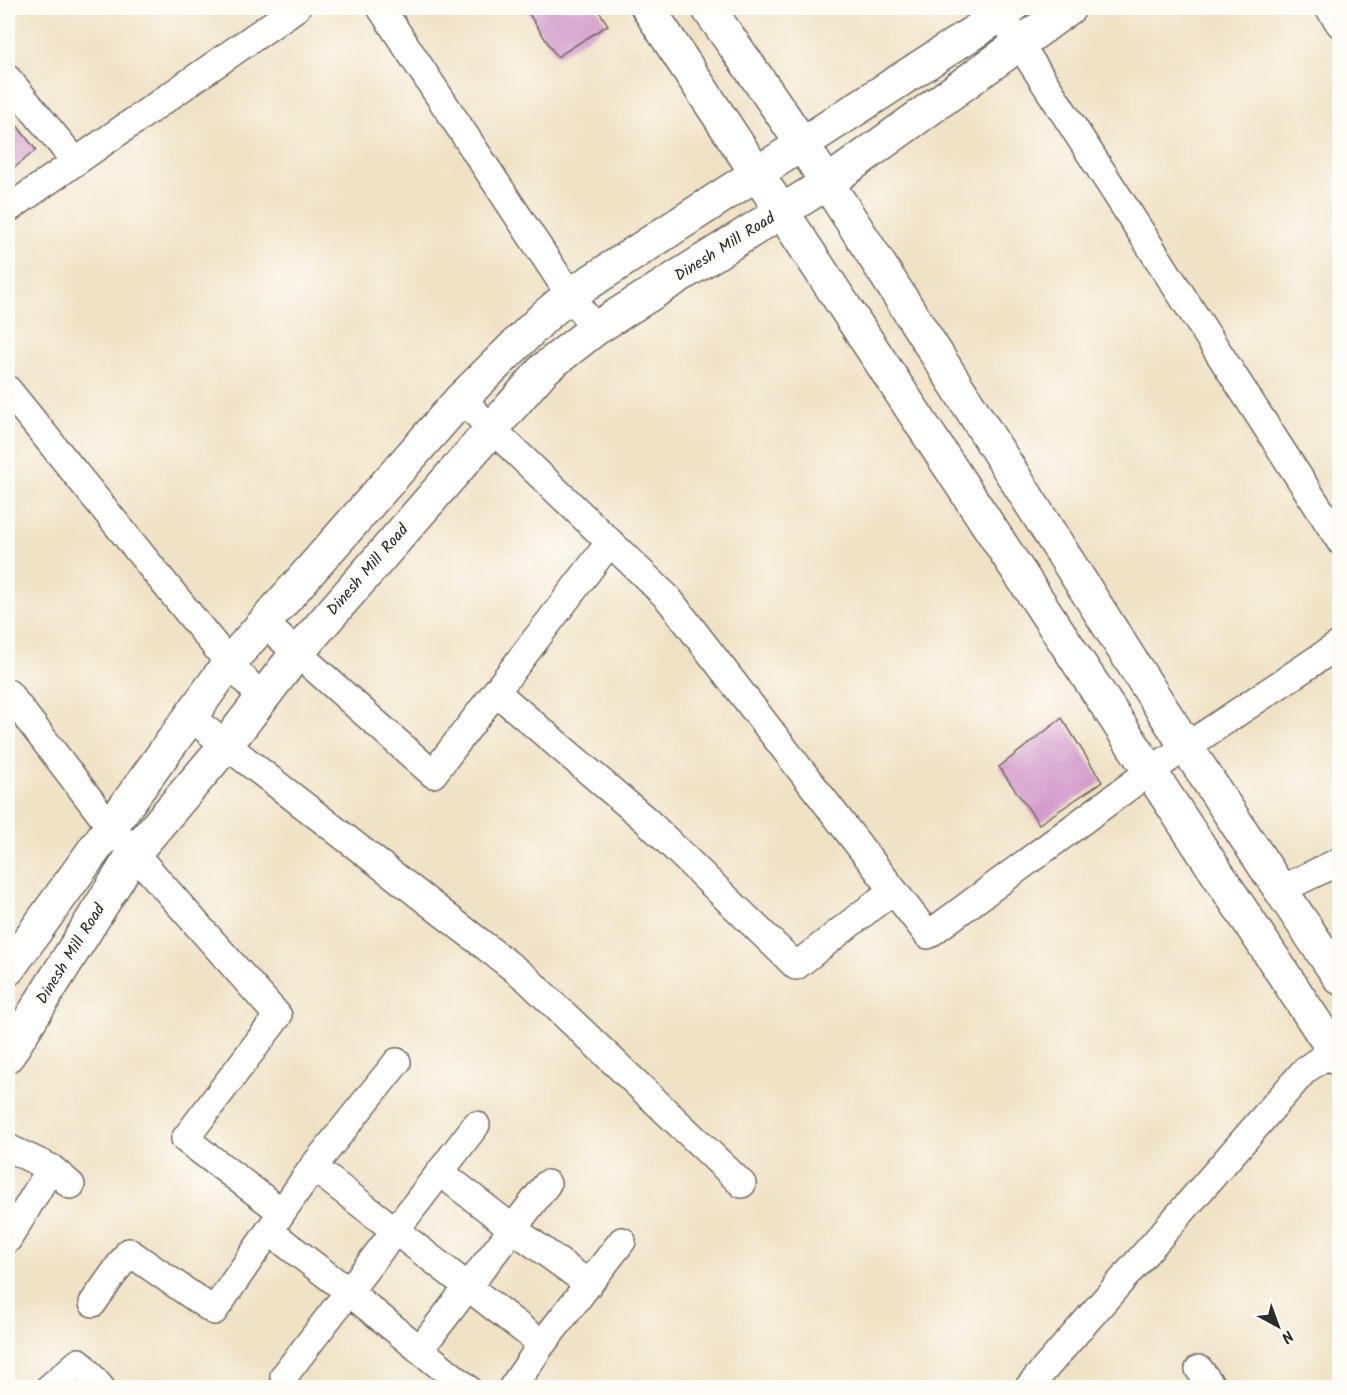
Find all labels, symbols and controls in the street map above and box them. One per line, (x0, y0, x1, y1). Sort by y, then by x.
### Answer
street label: Dinesh Mill Road (670, 206, 781, 288)
street label: Dinesh Mill Road (321, 518, 416, 621)
street label: Dinesh Mill Road (30, 898, 112, 1009)
north arrow (1248, 1296, 1308, 1356)
text: N (1275, 1323, 1299, 1349)

